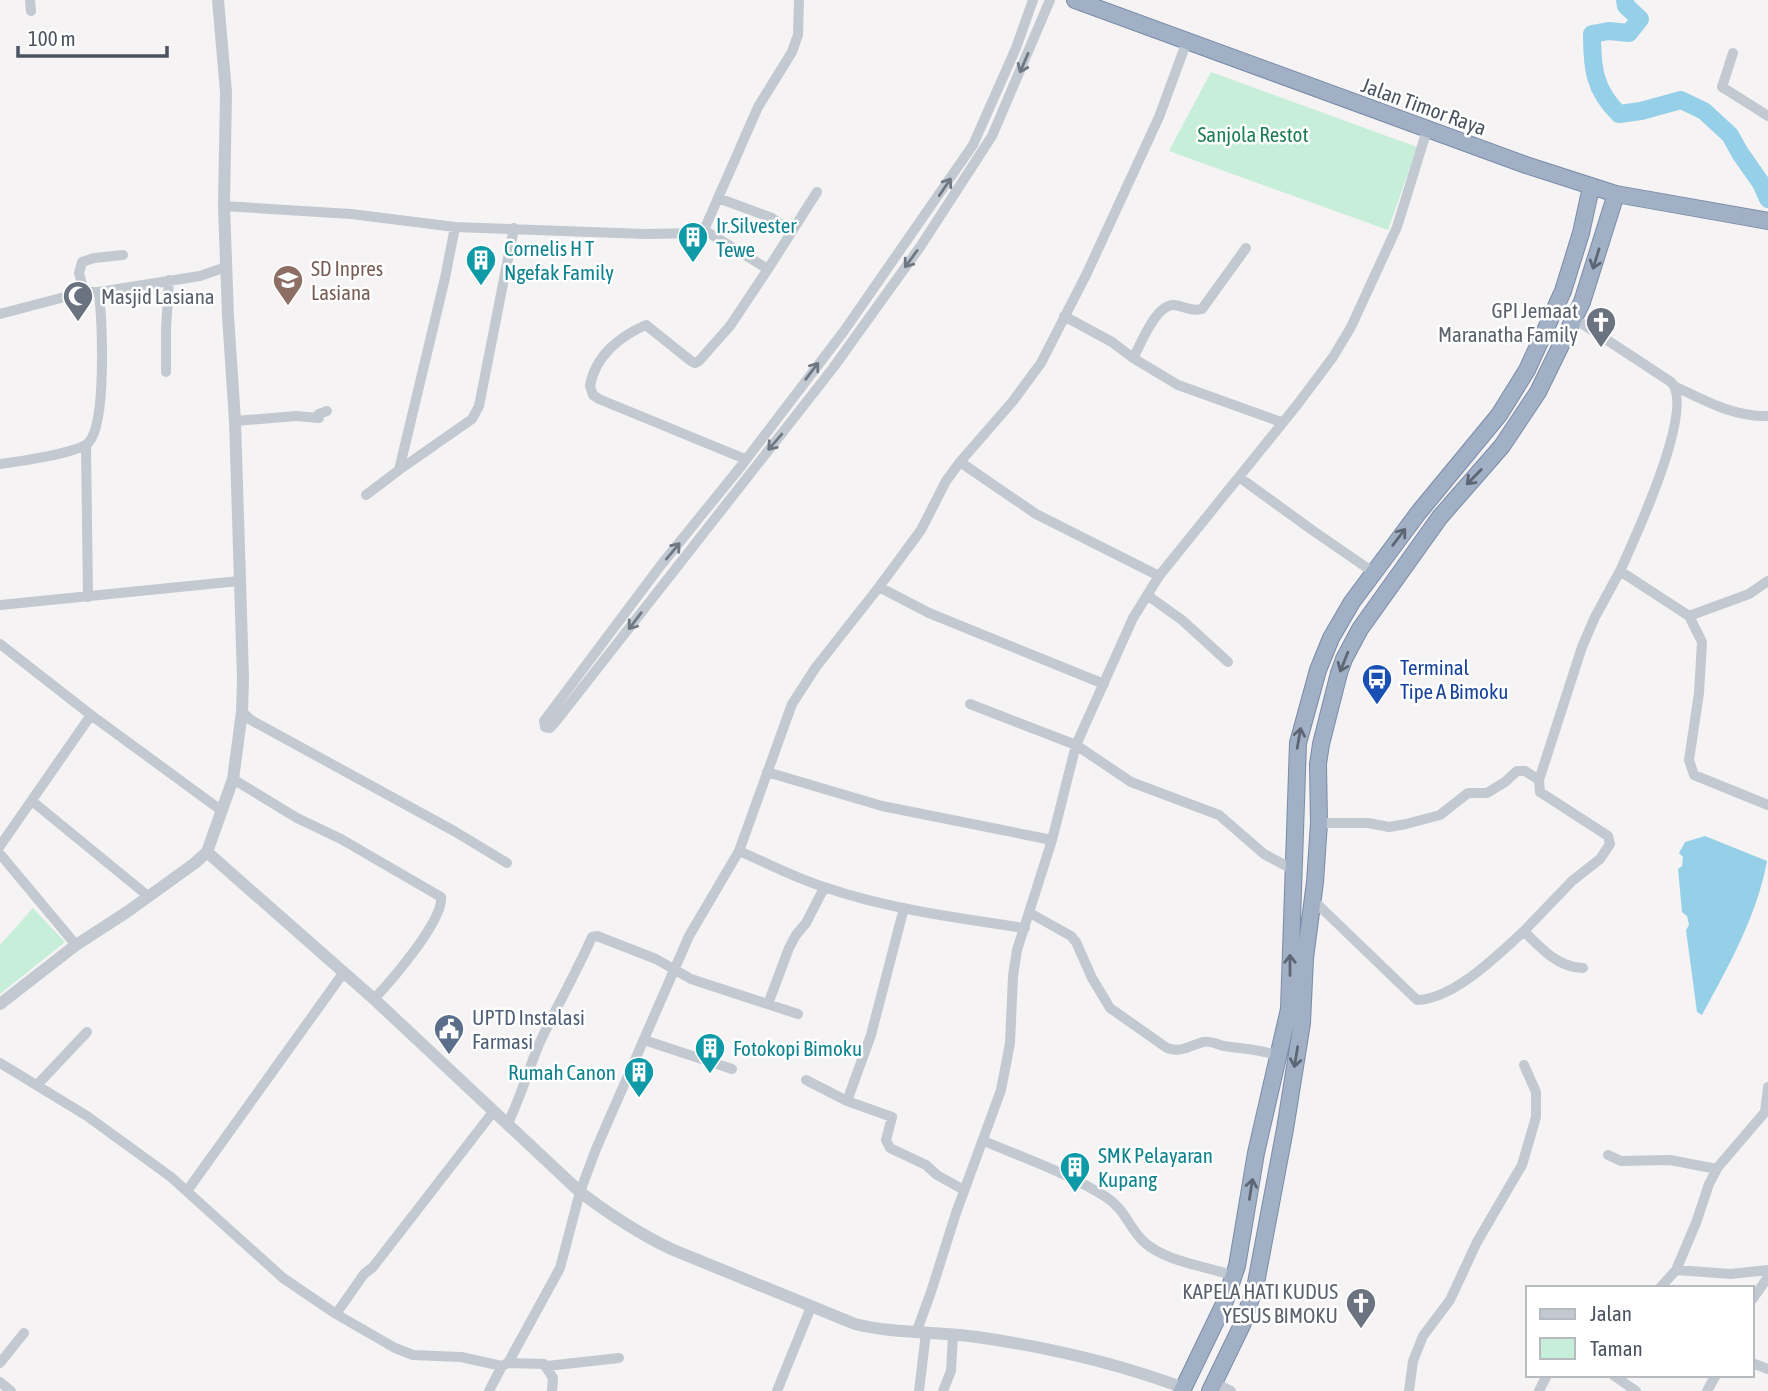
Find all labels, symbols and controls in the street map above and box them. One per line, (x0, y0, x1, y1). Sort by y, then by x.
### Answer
scale bar (18, 14, 166, 58)
text: 100 m (28, 26, 76, 50)
one-way arrow (1017, 52, 1030, 73)
street label: Jalan Timor Raya (1358, 72, 1490, 140)
park label: Sanjola Restot (1198, 122, 1308, 146)
one-way arrow (938, 178, 952, 197)
place label: Ir.Silvester Tewe (716, 213, 797, 261)
building icon: Ir.Silvester Tewe (676, 220, 710, 264)
place label: Cornelis H T Ngefak Family (504, 236, 614, 284)
building icon: Cornelis H T Ngefak Family (464, 243, 498, 287)
one-way arrow (1588, 248, 1601, 270)
one-way arrow (904, 249, 918, 268)
place label: SD Inpres Lasiana (311, 256, 383, 304)
school or university icon: SD Inpres Lasiana (271, 263, 305, 307)
mosque icon: Masjid Lasiana (61, 279, 95, 323)
place label: Masjid Lasiana (101, 284, 215, 308)
place label: GPI Jemaat Maranatha Family (1438, 298, 1578, 346)
church icon: GPI Jemaat Maranatha Family (1584, 305, 1618, 349)
one-way arrow (804, 362, 819, 381)
one-way arrow (767, 432, 783, 450)
one-way arrow (1465, 468, 1482, 485)
one-way arrow (1392, 528, 1407, 547)
one-way arrow (664, 542, 680, 560)
one-way arrow (628, 611, 643, 630)
one-way arrow (1336, 651, 1349, 673)
place label: Terminal Tipe A Bimoku (1400, 655, 1508, 703)
bus stop icon: Terminal Tipe A Bimoku (1360, 662, 1394, 706)
one-way arrow (1293, 727, 1306, 750)
one-way arrow (1283, 954, 1297, 977)
place label: UPTD Instalasi Farmasi (472, 1005, 585, 1053)
public building icon: UPTD Instalasi Farmasi (432, 1012, 466, 1056)
building icon: Fotokopi Bimoku (693, 1031, 727, 1075)
place label: Fotokopi Bimoku (733, 1036, 862, 1060)
one-way arrow (1289, 1045, 1302, 1067)
building icon: Rumah Canon (622, 1055, 656, 1099)
place label: Rumah Canon (508, 1060, 616, 1084)
place label: SMK Pelayaran Kupang (1098, 1143, 1213, 1191)
building icon: SMK Pelayaran Kupang (1058, 1150, 1092, 1194)
one-way arrow (1245, 1178, 1258, 1201)
place label: KAPELA HATI KUDUS YESUS BIMOKU (1182, 1279, 1338, 1327)
church icon: KAPELA HATI KUDUS YESUS BIMOKU (1344, 1286, 1378, 1330)
legend (1526, 1286, 1754, 1377)
text: Jalan (1590, 1301, 1632, 1325)
text: Taman (1590, 1336, 1643, 1360)

